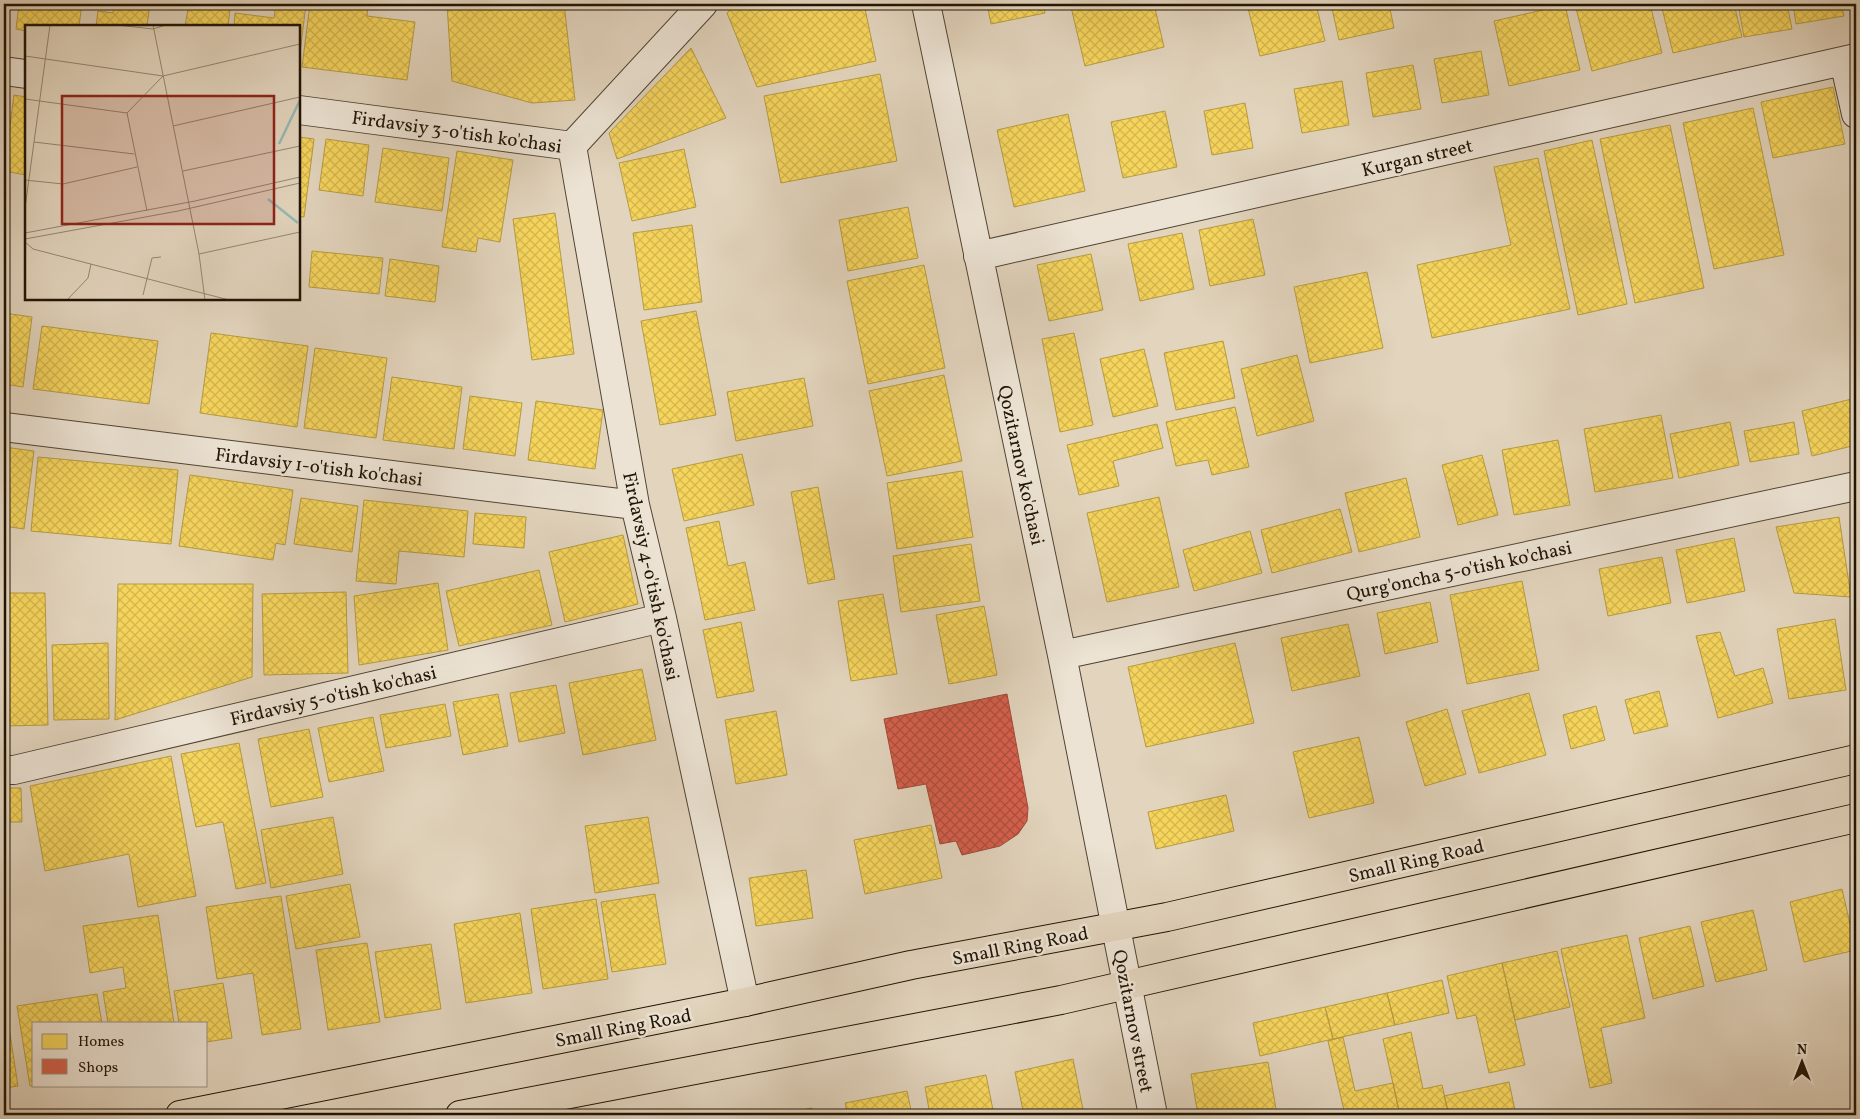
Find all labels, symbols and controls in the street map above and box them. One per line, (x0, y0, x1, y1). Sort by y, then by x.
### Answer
inset map (25, 25, 300, 300)
street label: Firdavsiy 3-o'tish ko'chasi (350, 105, 564, 161)
street label: Kurgan street (1359, 133, 1476, 184)
street label: Qozitarnov ko'chasi (990, 383, 1050, 548)
street label: Firdavsiy 1-o'tish ko'chasi (213, 442, 424, 494)
street label: Firdavsiy 4-o'tish ko'chasi (615, 470, 685, 683)
street label: Qurg'oncha 5-o'tish ko'chasi (1344, 535, 1575, 609)
street label: Firdavsiy 5-o'tish ko'chasi (228, 660, 440, 733)
street label: Small Ring Road (1346, 834, 1487, 890)
street label: Small Ring Road (950, 921, 1091, 973)
street label: Qozitarnov street (1105, 948, 1159, 1095)
street label: Small Ring Road (553, 1003, 694, 1055)
legend (32, 1022, 208, 1086)
text: Homes (78, 1032, 124, 1053)
north arrow (1778, 1036, 1828, 1086)
text: N (1797, 1041, 1807, 1060)
text: Shops (78, 1058, 118, 1079)

